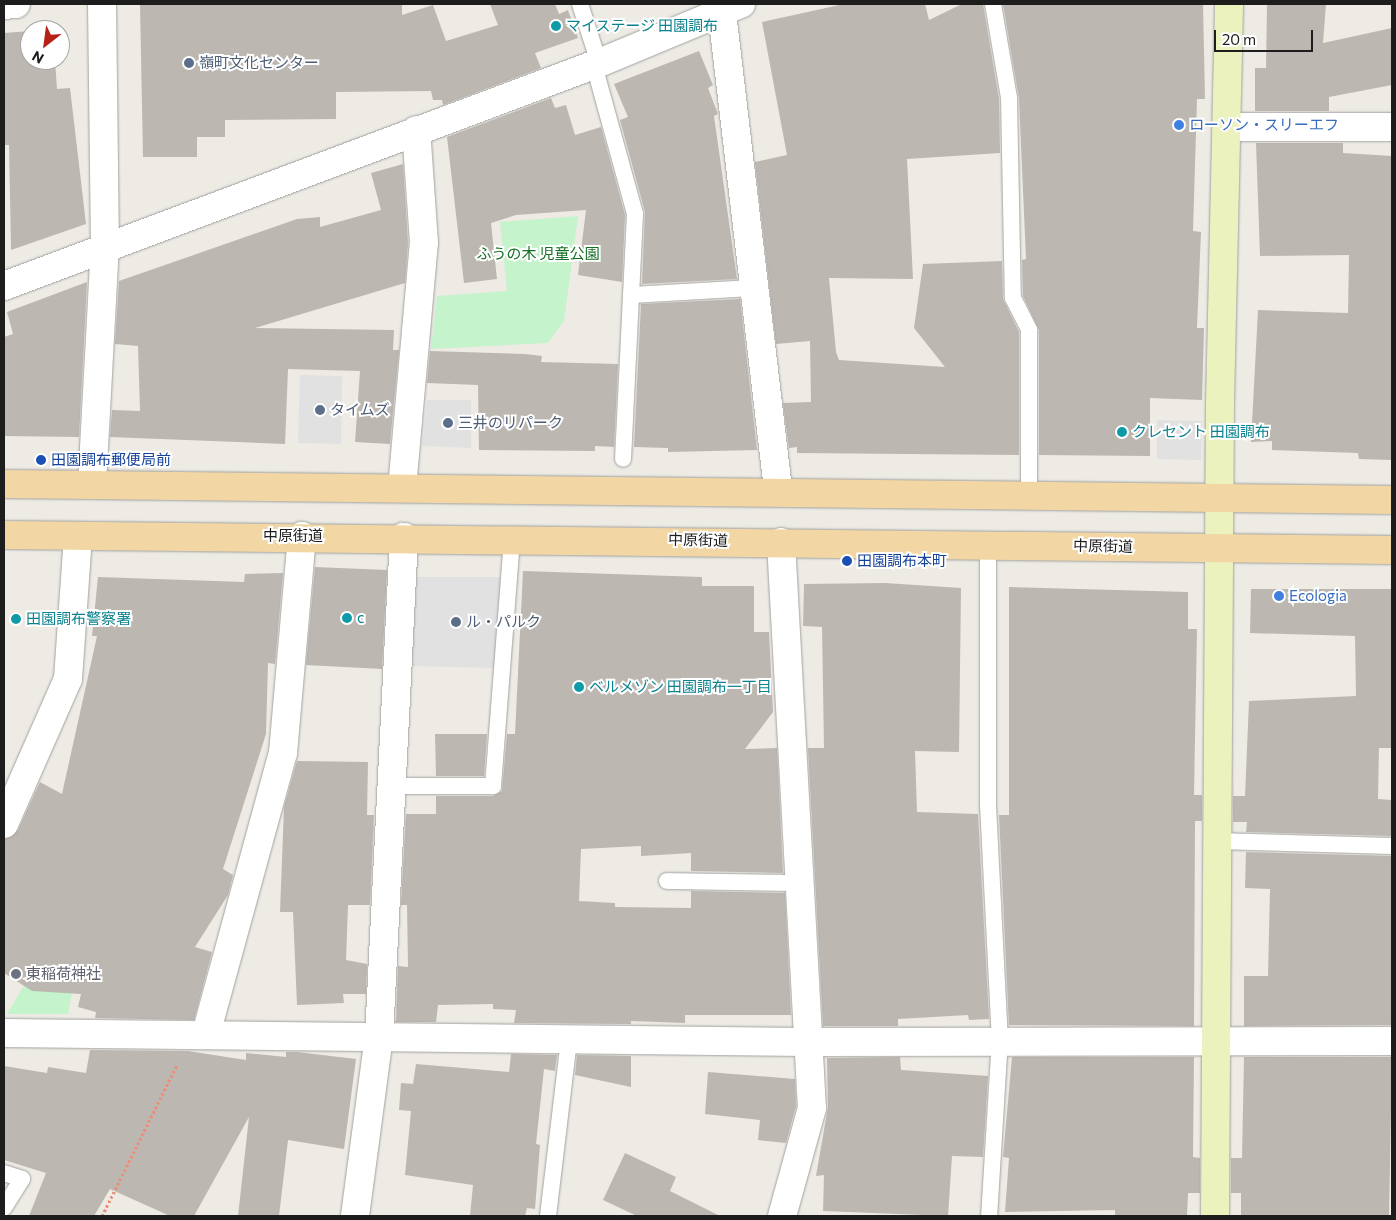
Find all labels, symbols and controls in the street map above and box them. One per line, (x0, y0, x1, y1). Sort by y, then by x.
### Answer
place label: マイステージ 田園調布 (566, 17, 719, 35)
north arrow (20, 20, 70, 70)
marker: マイステージ 田園調布 (550, 20, 562, 32)
scale bar (1216, 20, 1315, 52)
text: 20 m (1222, 30, 1256, 48)
text: N (29, 48, 47, 68)
place label: 嶺町文化センター (199, 54, 319, 72)
marker: 嶺町文化センター (183, 57, 195, 69)
place label: ローソン・スリーエフ (1189, 116, 1339, 134)
marker: ローソン・スリーエフ (1173, 119, 1185, 131)
park label: ふうの木 児童公園 (477, 245, 599, 263)
place label: タイムズ (330, 401, 390, 419)
marker: タイムズ (314, 404, 326, 416)
place label: 三井のリパーク (458, 414, 563, 432)
marker: 三井のリパーク (442, 417, 454, 429)
place label: クレセント 田園調布 (1132, 423, 1270, 441)
marker: クレセント 田園調布 (1116, 426, 1128, 438)
place label: 田園調布郵便局前 (51, 451, 171, 469)
marker: 田園調布郵便局前 (35, 454, 47, 466)
street label: 中原街道 (263, 527, 323, 545)
street label: 中原街道 (668, 530, 728, 550)
street label: 中原街道 (1073, 536, 1133, 556)
place label: 田園調布本町 (857, 552, 947, 570)
marker: 田園調布本町 (841, 555, 853, 567)
place label: Ecologia (1289, 587, 1347, 605)
marker: Ecologia (1273, 590, 1285, 602)
place label: c (357, 609, 364, 627)
place label: 田園調布警察署 (26, 610, 131, 628)
marker: c (341, 612, 353, 624)
marker: 田園調布警察署 (10, 613, 22, 625)
place label: ル・パルク (466, 613, 541, 631)
marker: ル・パルク (450, 616, 462, 628)
place label: ベルメゾン 田園調布一丁目 (589, 678, 772, 696)
marker: ベルメゾン 田園調布一丁目 (573, 681, 585, 693)
place label: 東稲荷神社 (26, 965, 101, 983)
marker: 東稲荷神社 (10, 968, 22, 980)

